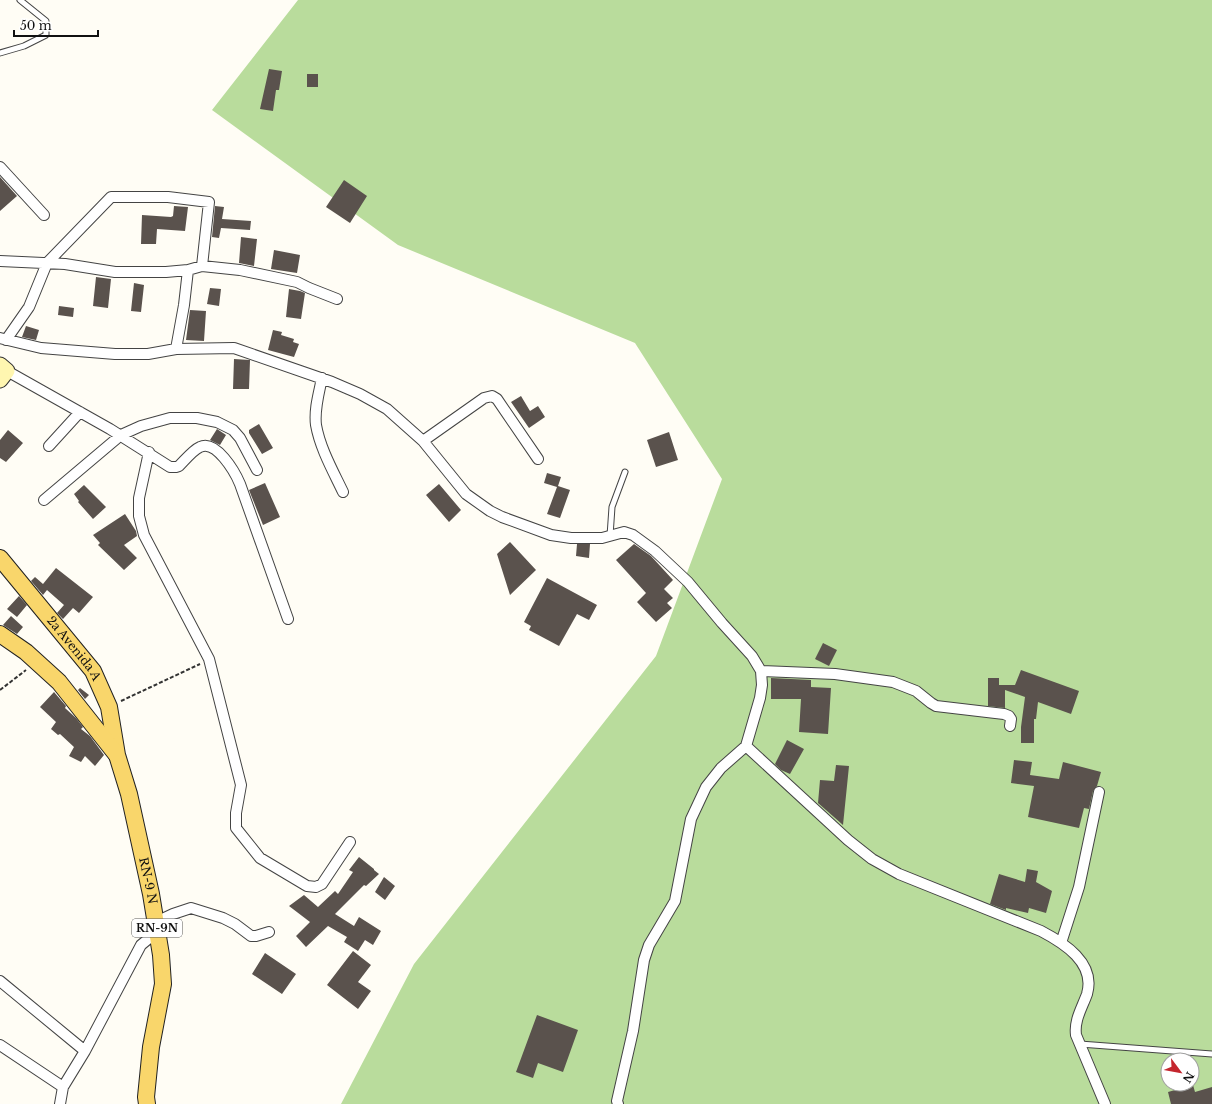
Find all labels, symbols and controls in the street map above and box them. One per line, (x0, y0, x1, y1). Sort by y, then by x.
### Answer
scale bar (14, 12, 98, 38)
text: 50 m (20, 18, 52, 33)
street label: 2a Avenida A (44, 613, 105, 684)
street label: RN-9 N (136, 856, 161, 905)
road number: RN-9N (132, 919, 182, 937)
north arrow (1160, 1052, 1200, 1092)
text: N (1179, 1069, 1197, 1086)

